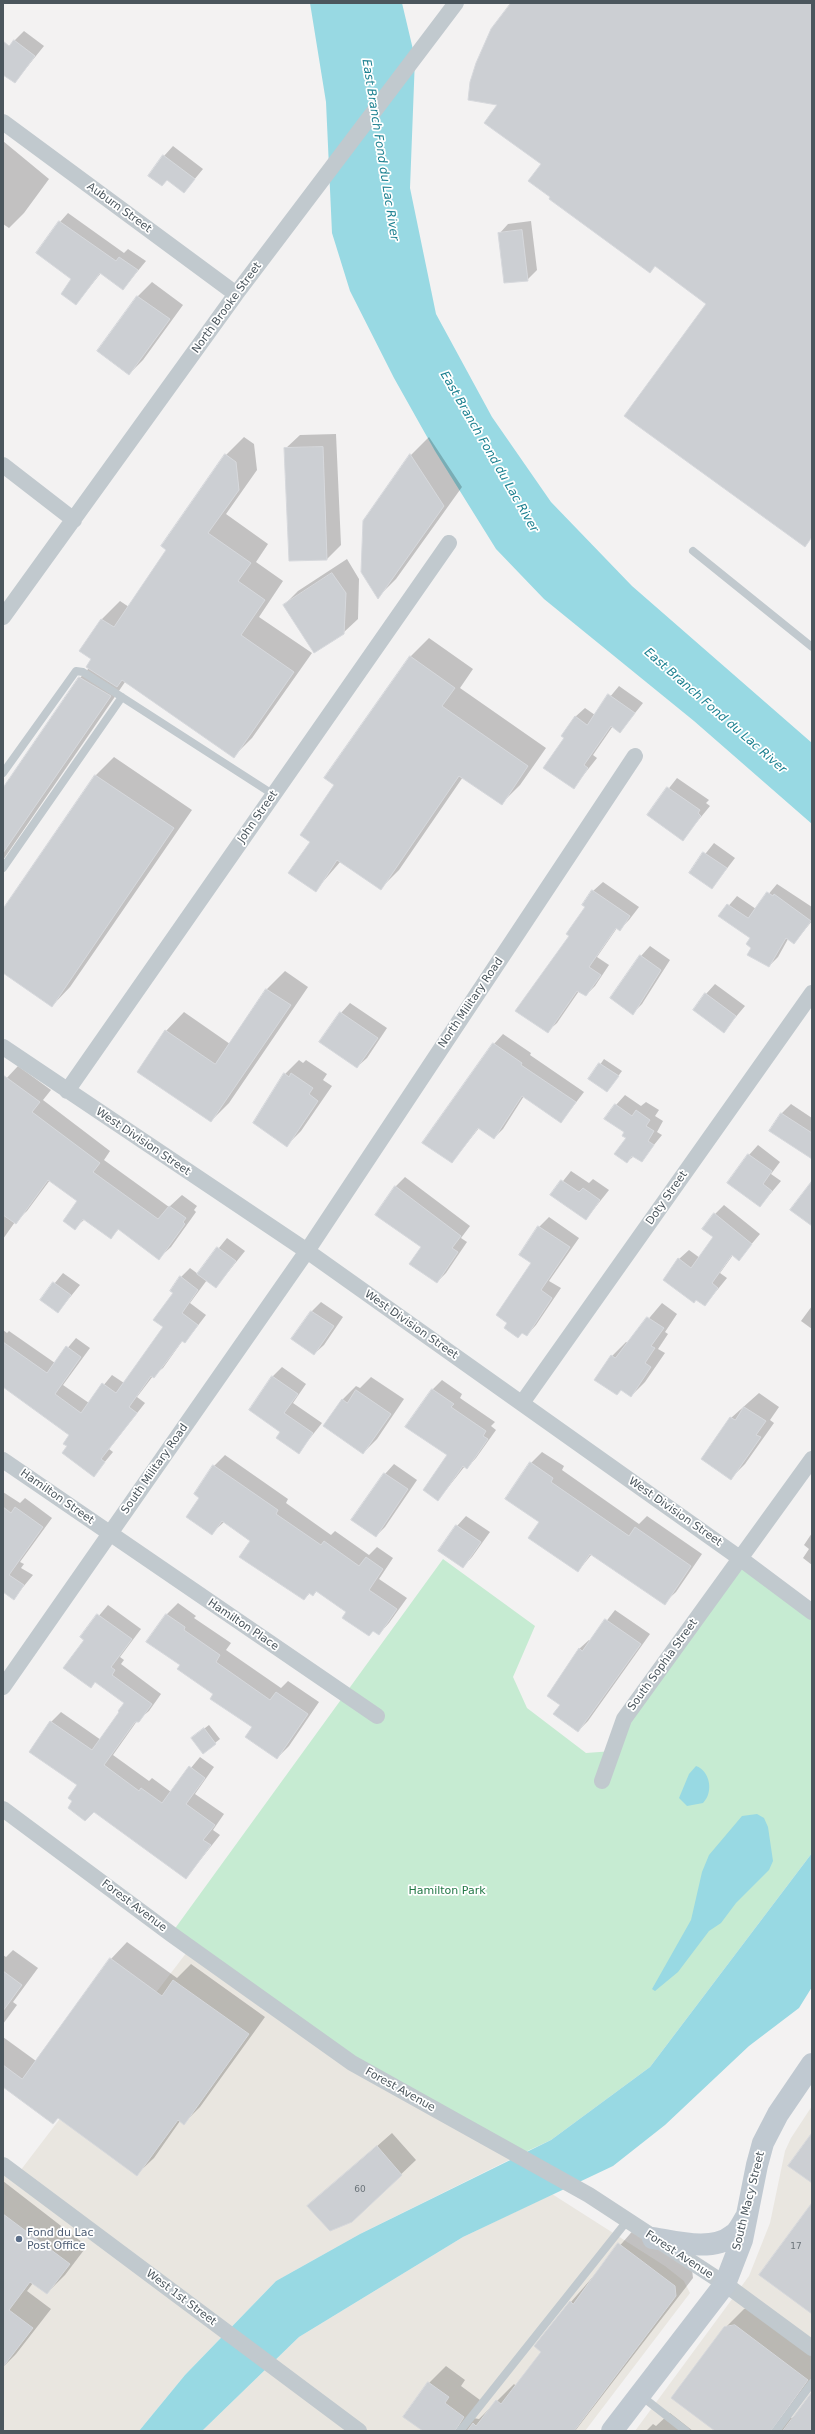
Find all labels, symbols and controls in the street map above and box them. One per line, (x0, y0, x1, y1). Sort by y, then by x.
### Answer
water label: East Branch Fond du Lac River (359, 58, 401, 242)
street label: Auburn Street (84, 180, 154, 236)
street label: North Brooke Street (190, 260, 264, 356)
water label: East Branch Fond du Lac River (437, 369, 541, 535)
water label: East Branch Fond du Lac River (641, 645, 789, 777)
street label: John Street (235, 788, 281, 846)
street label: North Military Road (436, 955, 506, 1051)
street label: West Division Street (93, 1105, 193, 1179)
street label: Doty Street (644, 1168, 690, 1228)
street label: West Division Street (362, 1288, 460, 1362)
street label: South Military Road (119, 1421, 191, 1517)
street label: Hamilton Street (18, 1467, 96, 1527)
street label: West Division Street (626, 1475, 724, 1549)
street label: Hamilton Place (205, 1596, 281, 1654)
street label: South Sophia Street (625, 1617, 701, 1713)
street label: Forest Avenue (99, 1877, 169, 1935)
park label: Hamilton Park (408, 1884, 486, 1898)
street label: Forest Avenue (363, 2065, 437, 2115)
street label: South Macy Street (730, 2150, 768, 2252)
house number: 60 (354, 2185, 366, 2195)
place label: Fond du Lac Post Office (27, 2226, 93, 2252)
street label: Forest Avenue (643, 2228, 715, 2282)
marker: Fond du Lac Post Office (14, 2234, 24, 2244)
house number: 17 (790, 2242, 802, 2252)
street label: West 1st Street (143, 2267, 219, 2329)

